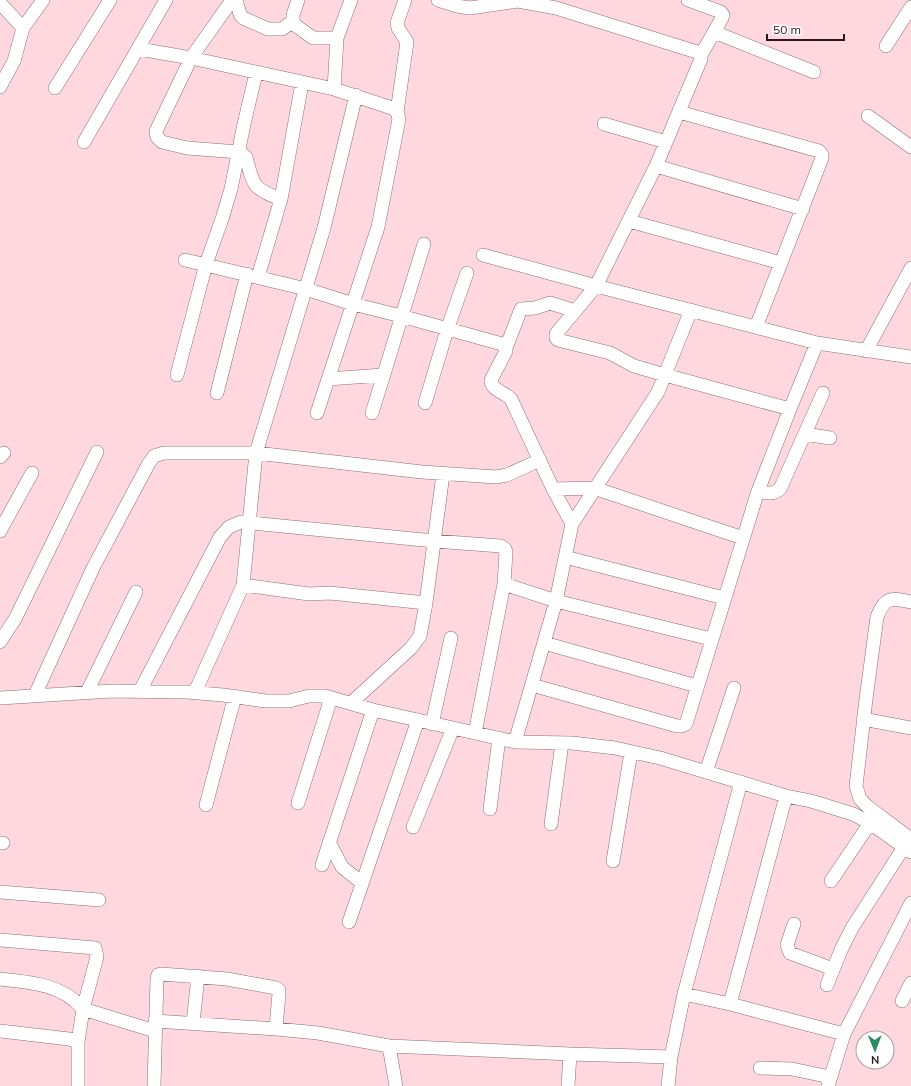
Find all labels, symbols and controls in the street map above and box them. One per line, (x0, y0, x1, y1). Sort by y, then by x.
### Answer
scale bar (767, 16, 844, 42)
text: 50 m (773, 22, 801, 37)
north arrow (855, 1030, 895, 1070)
text: N (871, 1053, 879, 1067)

